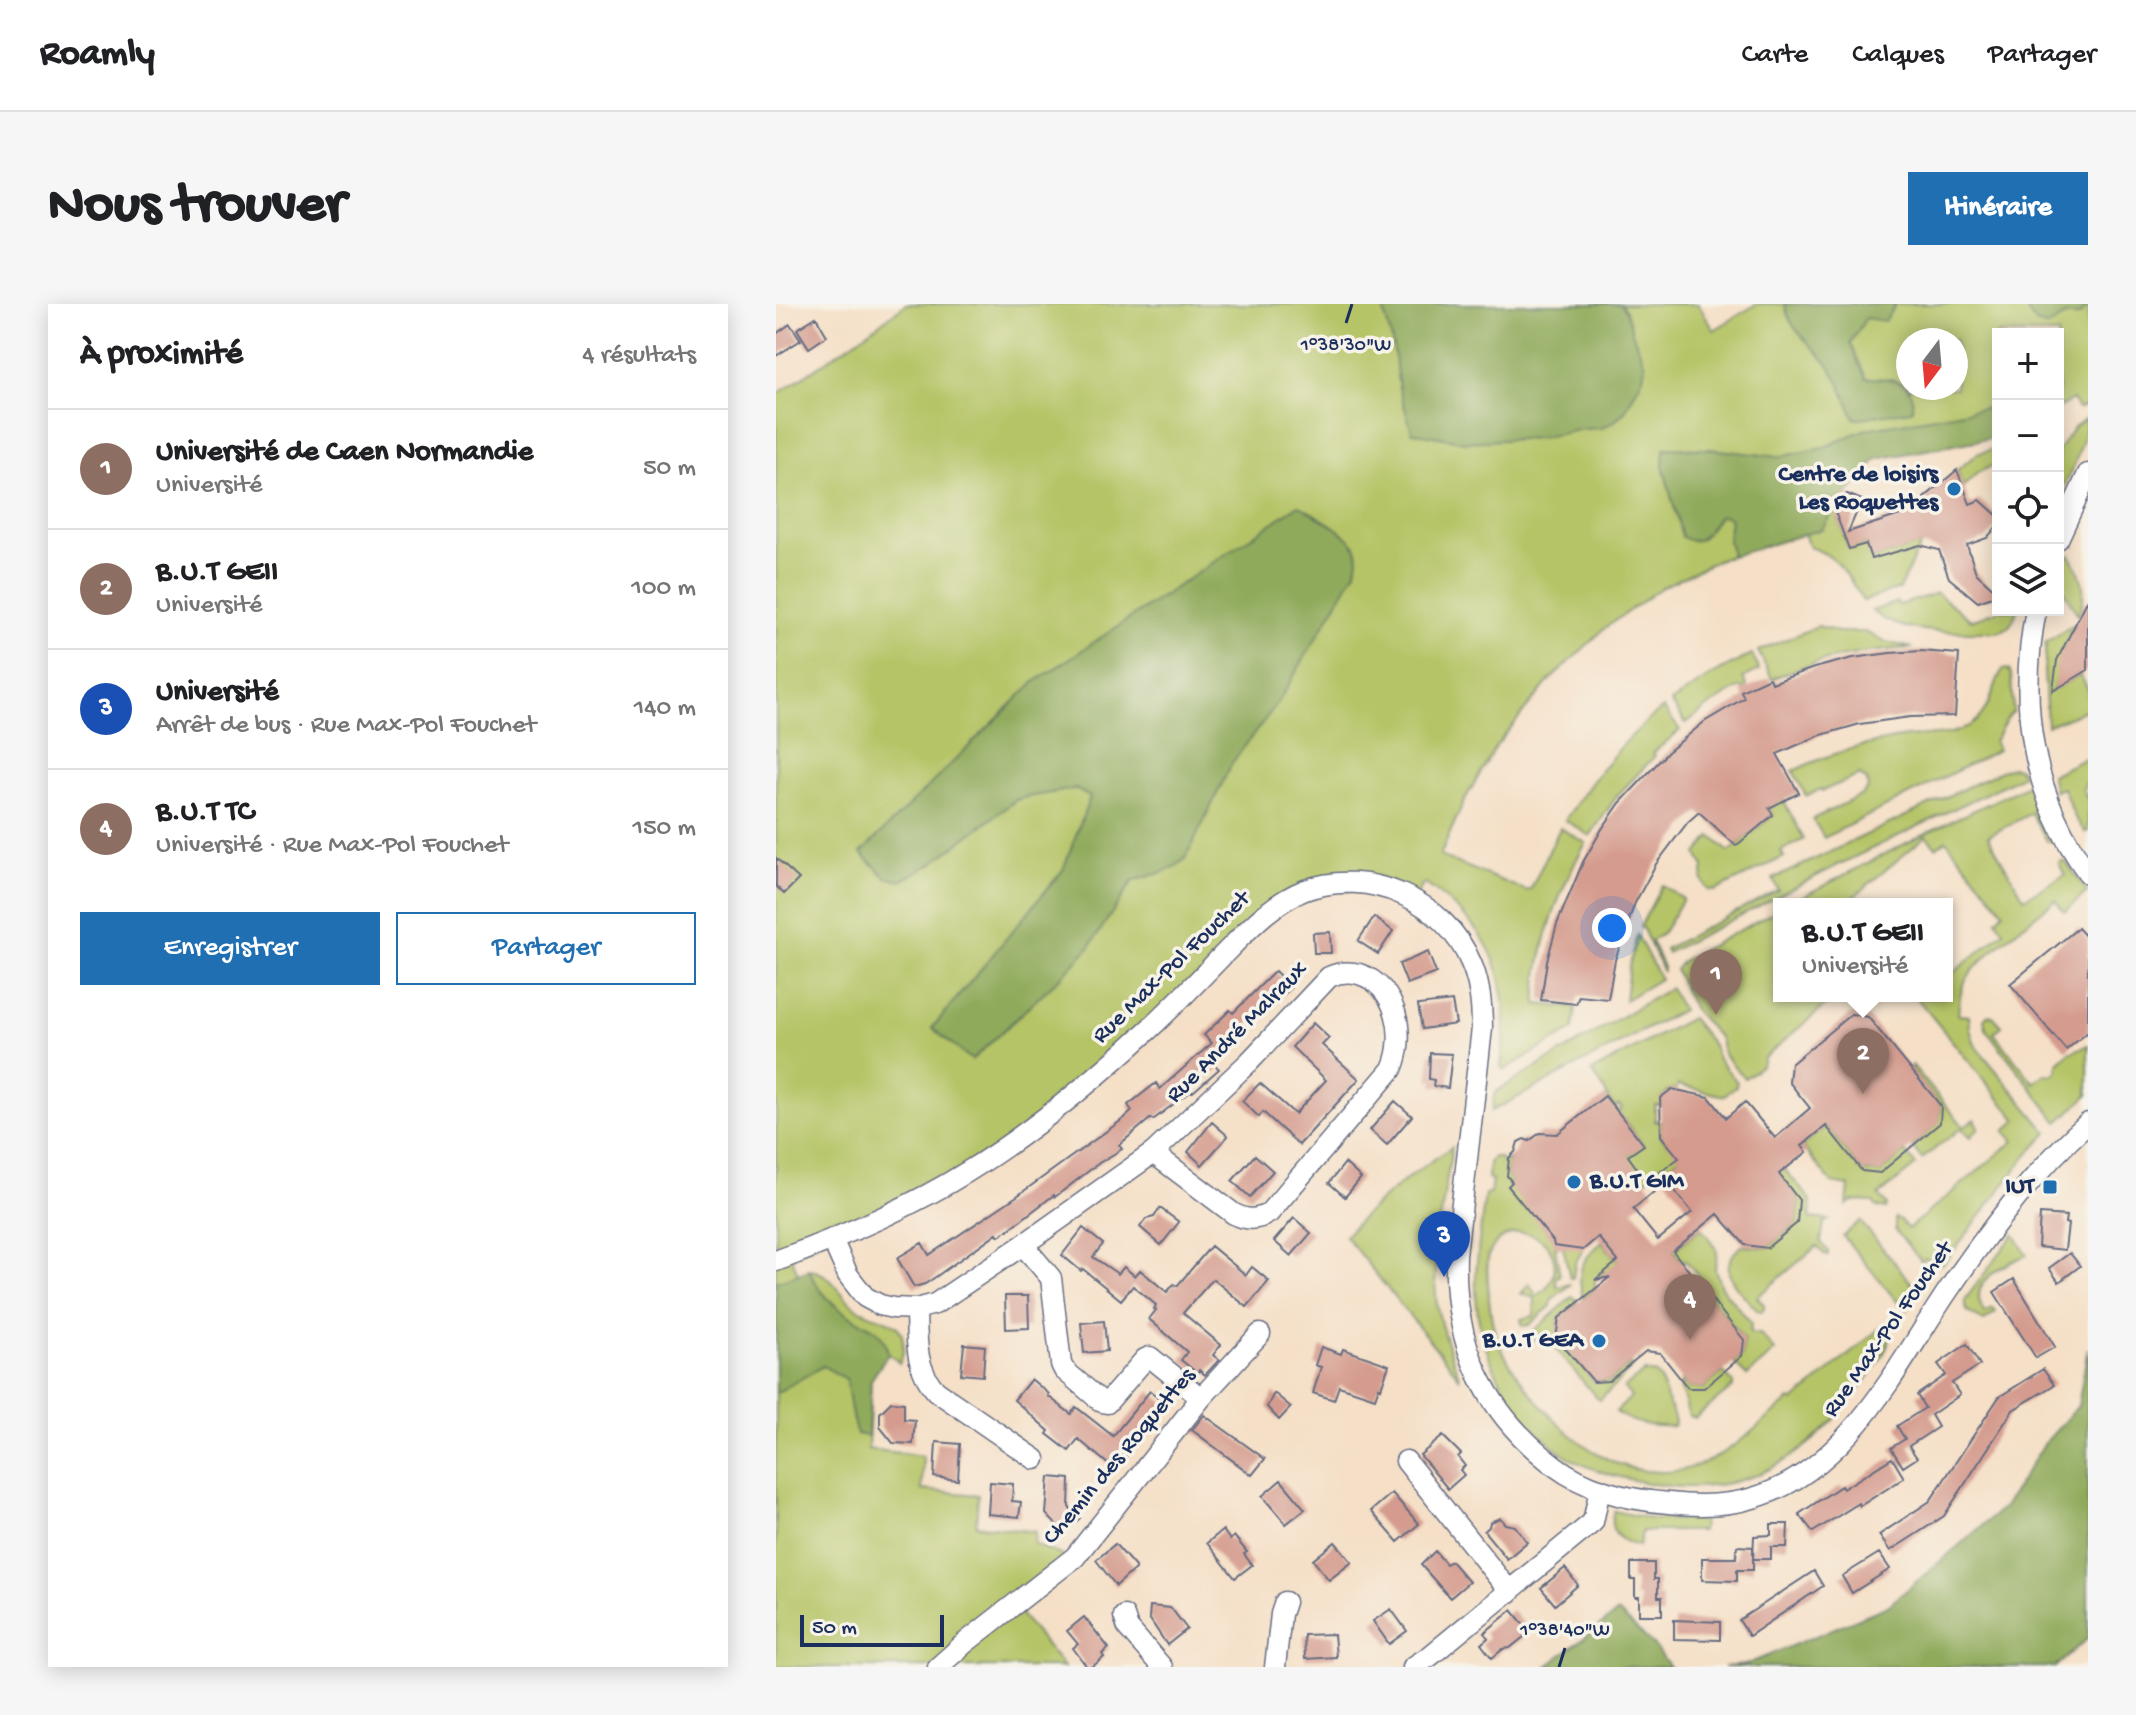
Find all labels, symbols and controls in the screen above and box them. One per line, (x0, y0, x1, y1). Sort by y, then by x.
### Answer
text: Roamly (40, 33, 155, 77)
text: Carte (1742, 39, 1808, 72)
text: Calques (1852, 39, 1944, 72)
text: Partager (1988, 39, 2096, 72)
button: Itinéraire (1908, 172, 2088, 245)
text: Nous trouver (48, 175, 345, 241)
north arrow (1896, 328, 1968, 400)
map controls (1992, 328, 2064, 616)
button: + (1992, 328, 2064, 400)
text: 1°38'30"W (1300, 335, 1391, 358)
text: À proximité (80, 336, 243, 376)
text: 4 résultats (582, 341, 696, 372)
button: − (1992, 400, 2064, 472)
text: Université de Caen Normandie (156, 436, 533, 471)
text: 1 (101, 454, 111, 485)
text: 50 m (643, 454, 696, 485)
place label: Centre de loisirs Les Roquettes (1778, 461, 1939, 518)
text: Université (156, 471, 262, 502)
button: locate (1992, 472, 2064, 544)
marker: Centre de loisirs Les Roquettes (1945, 480, 1963, 498)
button: layers (1992, 544, 2064, 616)
text: B.U.T GEII (156, 556, 278, 591)
text: 2 (100, 574, 112, 605)
text: 100 m (631, 574, 696, 605)
text: Université (156, 591, 262, 622)
text: Université (156, 676, 279, 711)
text: 3 (99, 694, 113, 725)
text: 140 m (634, 694, 696, 725)
text: Arrêt de bus · Rue Max-Pol Fouchet (156, 711, 536, 742)
text: B.U.T TC (156, 796, 254, 831)
text: 4 (100, 814, 112, 845)
text: 150 m (632, 814, 696, 845)
text: Université · Rue Max-Pol Fouchet (156, 831, 508, 862)
street label: Rue Max-Pol Fouchet (1087, 884, 1258, 1051)
popup (1773, 898, 1953, 1002)
your location (1592, 908, 1632, 948)
button: Enregistrer (80, 912, 380, 985)
button: Partager (396, 912, 696, 985)
text: B.U.T GEII (1802, 917, 1924, 952)
pin: 1 (1690, 949, 1742, 1015)
text: Université (1802, 952, 1908, 983)
street label: Rue André Malraux (1161, 956, 1315, 1110)
pin: 2 (1837, 1028, 1889, 1094)
place label: B.U.T GIM (1589, 1168, 1685, 1197)
marker: B.U.T GIM (1565, 1173, 1583, 1191)
place label: IUT (2005, 1173, 2036, 1202)
marker: IUT (2041, 1178, 2059, 1196)
pin: 3 (1418, 1211, 1470, 1277)
street label: Rue Max-Pol Fouchet (1817, 1235, 1962, 1423)
pin: 4 (1664, 1274, 1716, 1340)
place label: B.U.T GEA (1482, 1327, 1585, 1356)
marker: B.U.T GEA (1590, 1332, 1608, 1350)
street label: Chemin des Roquettes (1037, 1362, 1203, 1552)
scale bar (800, 1611, 944, 1647)
text: 50 m (812, 1616, 857, 1642)
text: 1°38'40"W (1519, 1620, 1610, 1643)

